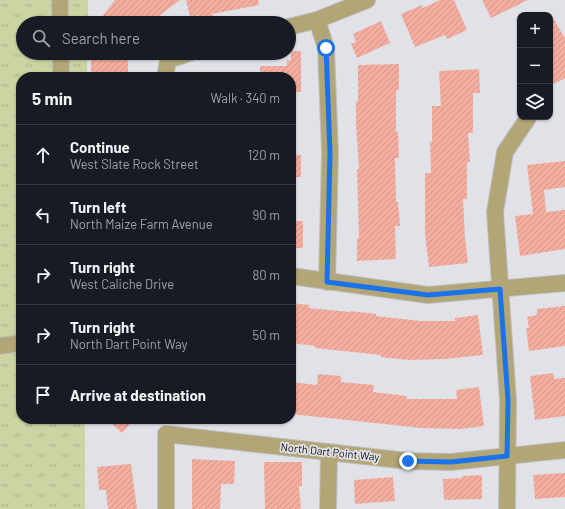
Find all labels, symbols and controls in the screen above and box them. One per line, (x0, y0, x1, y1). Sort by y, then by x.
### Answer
map controls (517, 12, 553, 120)
button: + (517, 12, 553, 48)
search box (16, 16, 296, 60)
icon: search (30, 27, 52, 49)
text: Search here (62, 29, 140, 47)
route start (317, 39, 335, 57)
button: − (517, 48, 553, 84)
button: layers (517, 84, 553, 120)
text: 5 min (32, 88, 72, 108)
text: Walk · 340 m (211, 90, 280, 106)
text: Continue (70, 138, 130, 156)
icon: ahead (32, 144, 54, 166)
text: 120 m (248, 147, 280, 163)
text: West Slate Rock Street (70, 156, 199, 172)
text: Turn left (70, 198, 126, 216)
icon: left (32, 204, 54, 226)
text: 90 m (253, 207, 280, 223)
text: North Maize Farm Avenue (70, 216, 213, 232)
text: Turn right (70, 258, 135, 276)
icon: right (32, 264, 54, 286)
text: 80 m (253, 267, 280, 283)
text: West Caliche Drive (70, 276, 174, 292)
text: Turn right (70, 318, 135, 336)
icon: right (32, 324, 54, 346)
text: 50 m (253, 327, 280, 343)
text: North Dart Point Way (70, 336, 188, 352)
icon: arrive (32, 384, 54, 406)
text: Arrive at destination (70, 386, 206, 404)
street label: North Dart Point Way (280, 440, 380, 463)
route end (399, 452, 417, 470)

